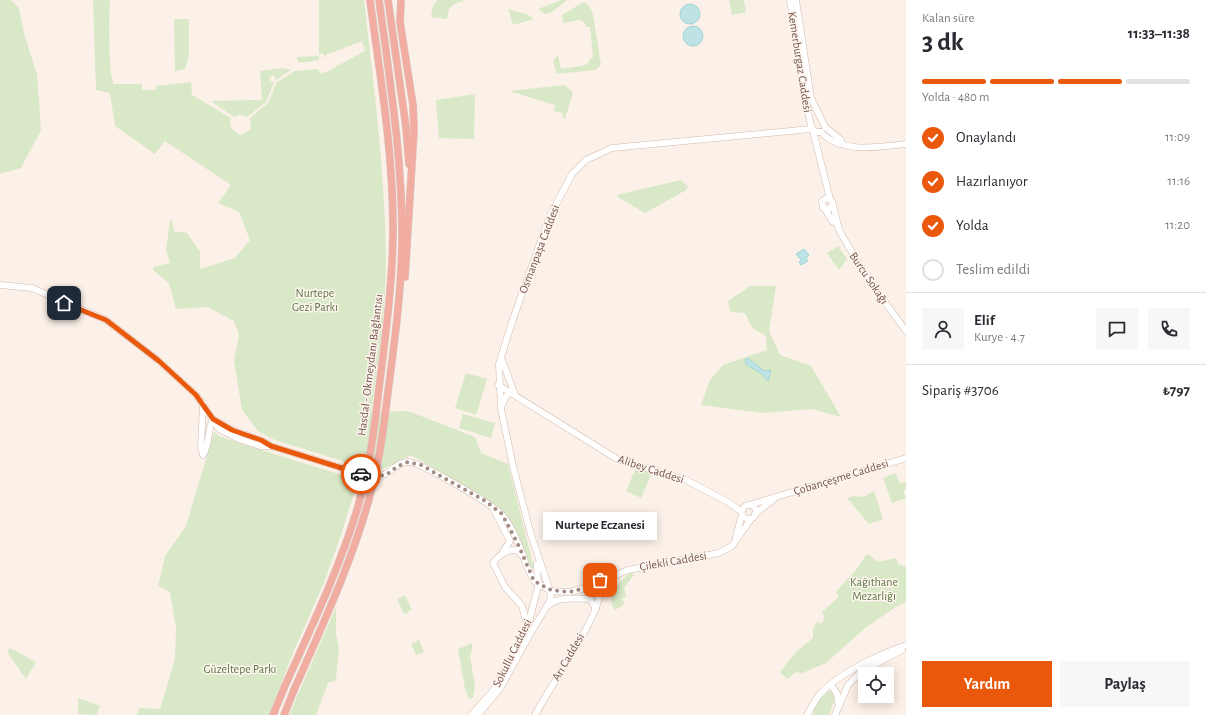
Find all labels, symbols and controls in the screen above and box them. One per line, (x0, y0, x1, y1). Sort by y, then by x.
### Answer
street label: Kemerburgaz Caddesi (786, 11, 814, 113)
text: Kalan süre (922, 12, 974, 25)
text: 11:33–11:38 (1128, 26, 1190, 41)
text: 3 dk (922, 29, 964, 55)
text: Yolda · 480 m (922, 91, 989, 104)
icon: check (922, 127, 944, 149)
text: Onaylandı (956, 130, 1016, 145)
text: 11:09 (1165, 131, 1190, 144)
icon: check (922, 171, 944, 193)
text: Hazırlanıyor (956, 174, 1028, 189)
text: 11:16 (1167, 175, 1190, 188)
street label: Osmanpaşa Caddesi (517, 203, 561, 295)
icon: check (922, 215, 944, 237)
text: Yolda (956, 218, 989, 233)
text: 11:20 (1165, 219, 1190, 232)
street label: Burcu Sokağı (847, 250, 891, 306)
text: Teslim edildi (956, 262, 1030, 277)
pin (47, 286, 81, 320)
park label: Nurtepe Gezi Parkı (292, 287, 338, 313)
icon: home (53, 292, 75, 314)
street label: Hasdal - Okmeydanı Bağlantısı (355, 293, 386, 437)
button: person (922, 308, 964, 350)
button: chat (1096, 308, 1138, 350)
button: phone (1148, 308, 1190, 350)
text: Elif (974, 313, 995, 328)
text: Kurye · 4.7 (974, 331, 1025, 344)
text: Sipariş #3706 (922, 383, 999, 398)
text: ₺797 (1163, 383, 1190, 398)
street label: Alibey Caddesi (616, 453, 686, 486)
courier (341, 454, 381, 494)
street label: Çobançeşme Caddesi (792, 457, 890, 497)
icon: car (350, 463, 372, 485)
callout: Nurtepe Eczanesi (543, 512, 657, 540)
text: Nurtepe Eczanesi (555, 519, 645, 532)
street label: Çilekli Caddesi (638, 549, 708, 573)
pin (583, 563, 617, 597)
icon: bag (589, 569, 611, 591)
park label: Kağıthane Mezarlığı (850, 576, 898, 602)
street label: Sokullu Caddesi (490, 617, 534, 689)
street label: Arı Caddesi (550, 631, 586, 683)
button: Yardım (922, 661, 1052, 707)
button: Paylaş (1060, 661, 1190, 707)
park label: Güzeltepe Parkı (204, 663, 276, 675)
map controls (858, 667, 894, 703)
button: locate (858, 667, 894, 703)

